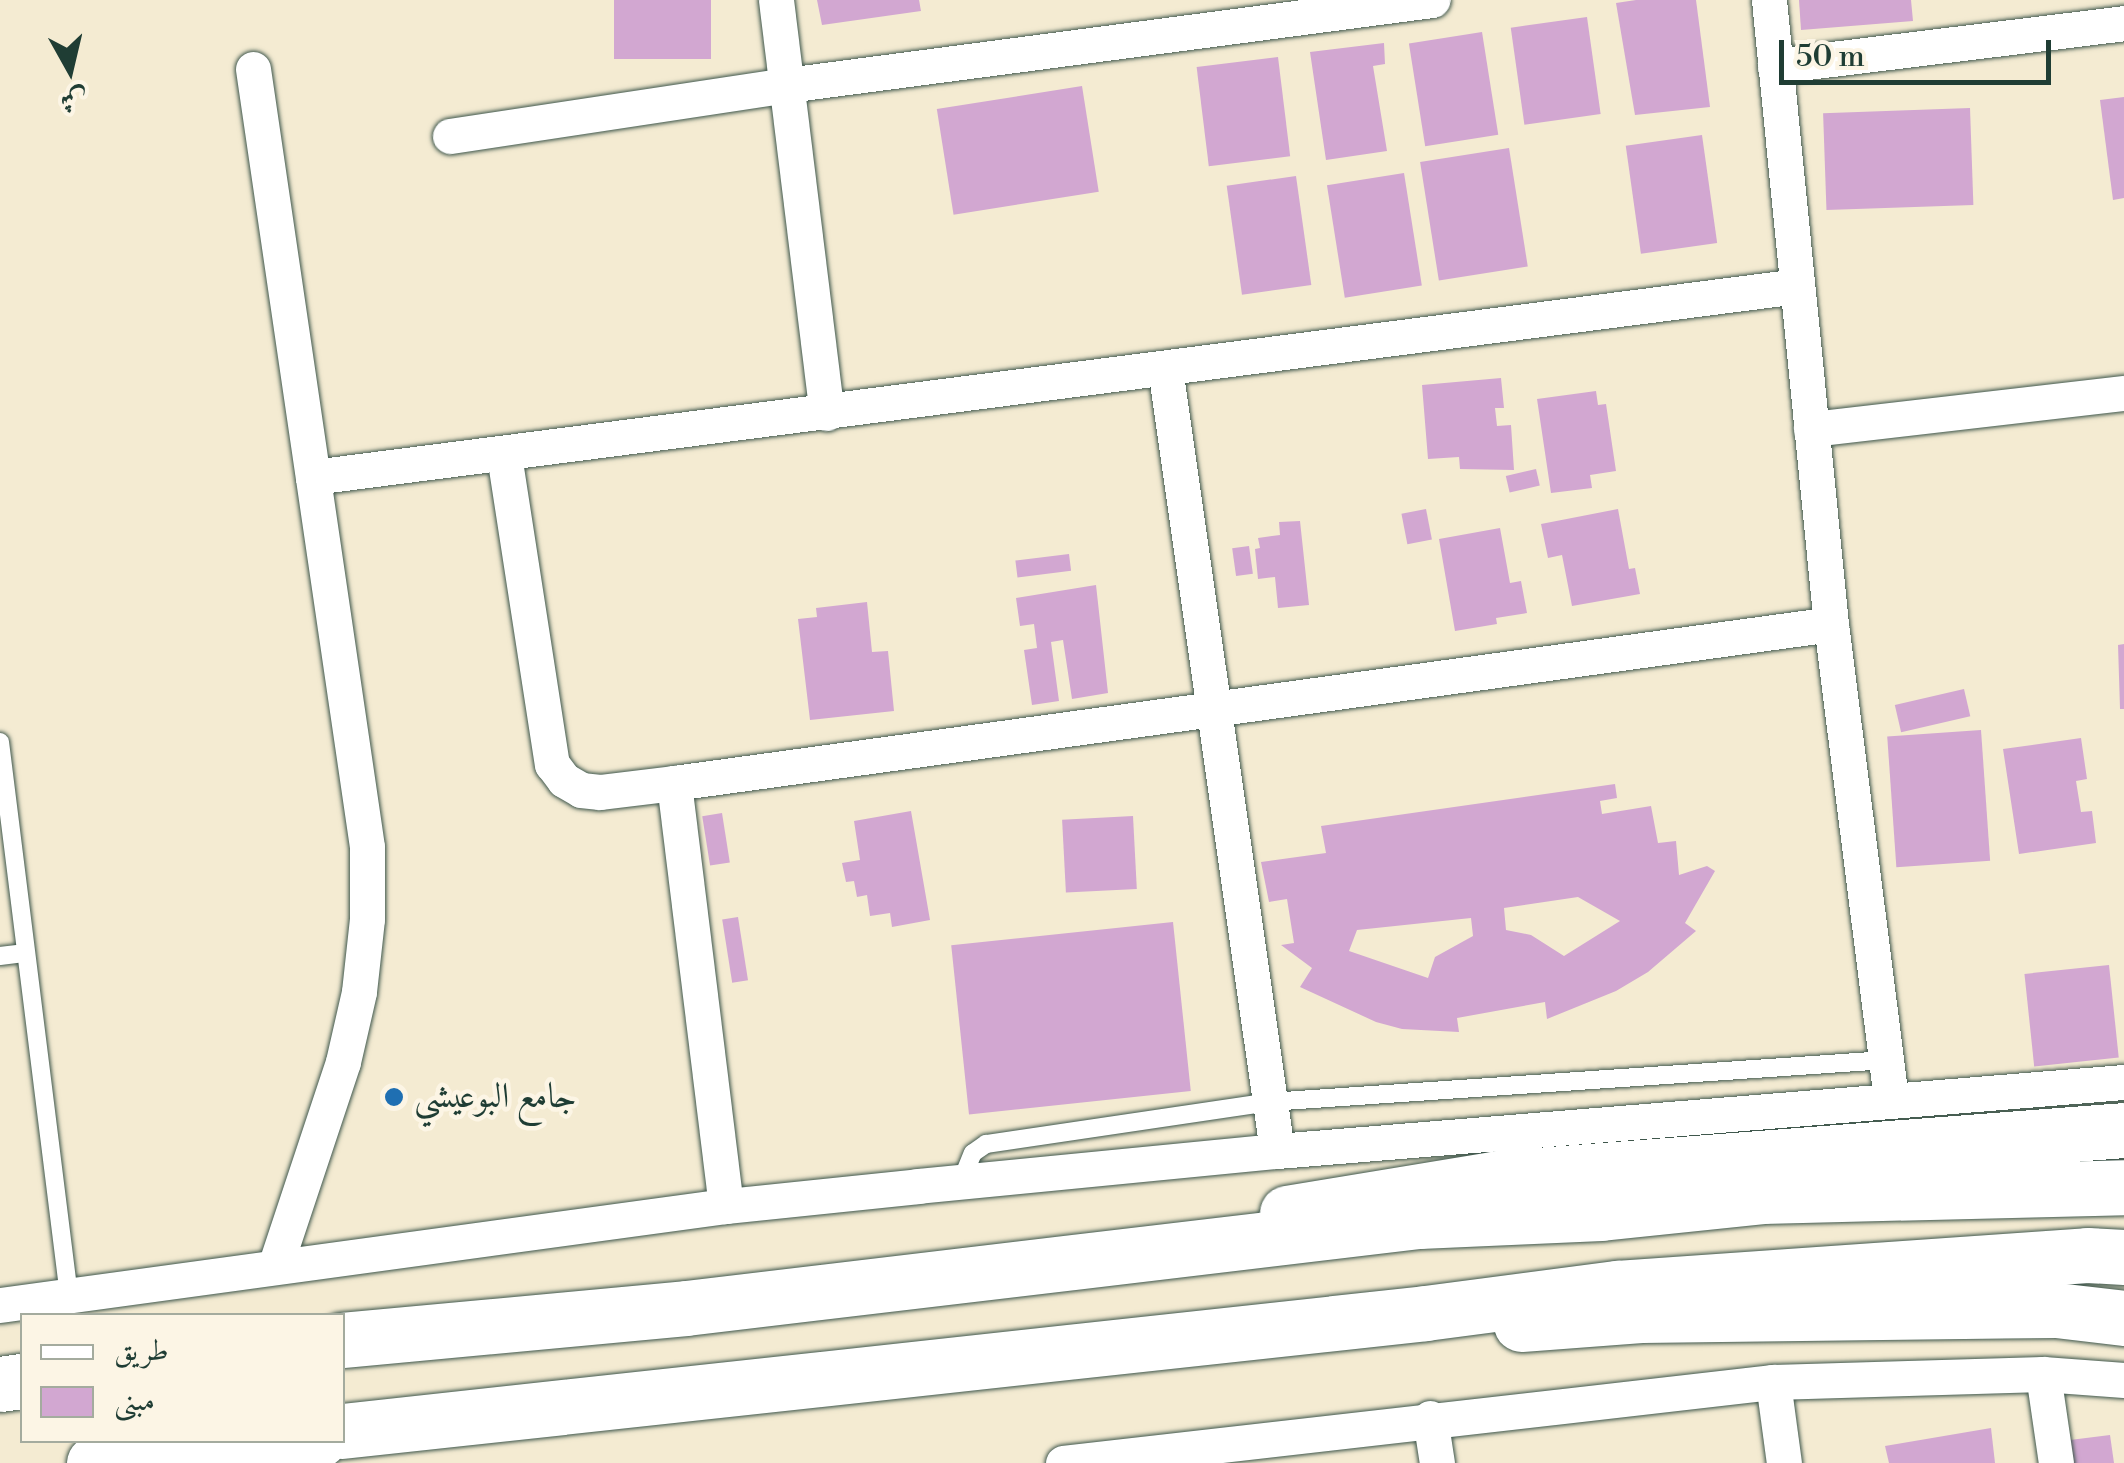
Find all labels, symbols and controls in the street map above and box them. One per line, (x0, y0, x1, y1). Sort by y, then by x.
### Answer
north arrow (20, 20, 120, 120)
scale bar (1784, 20, 2056, 82)
text: 50 m (1796, 38, 1865, 76)
text: ش (58, 81, 90, 119)
place label: جامع البوعيشي (414, 1076, 577, 1118)
marker: جامع البوعيشي (383, 1086, 405, 1108)
legend (20, 1313, 345, 1443)
text: طريق (114, 1332, 169, 1370)
text: مبنى (114, 1382, 155, 1420)

